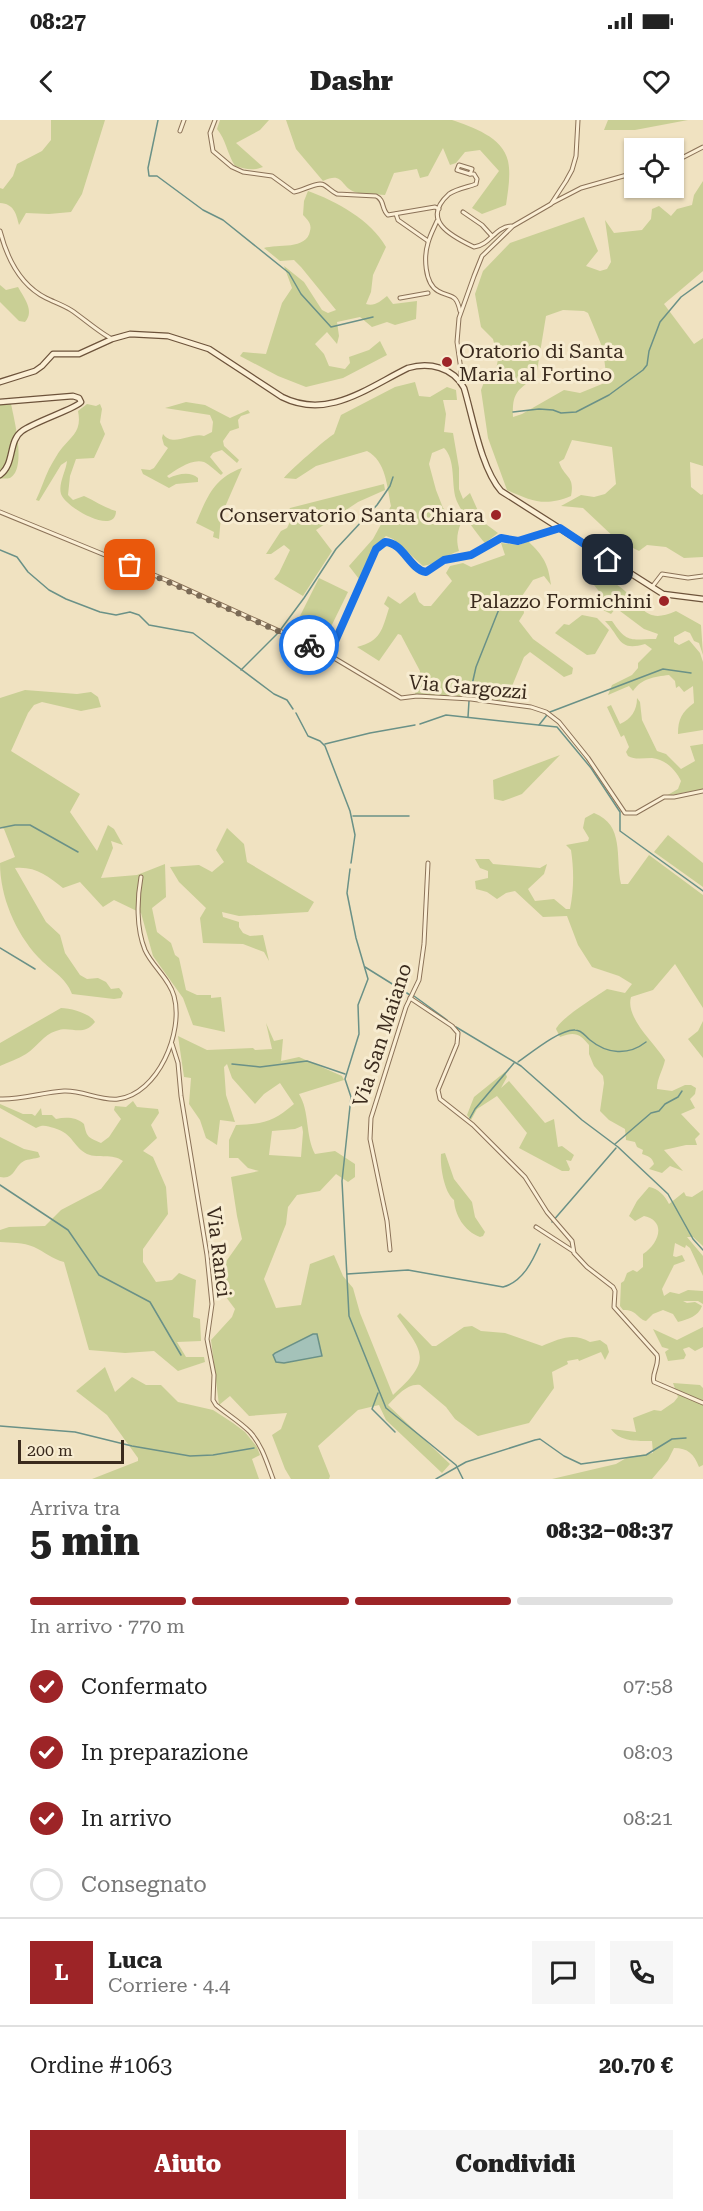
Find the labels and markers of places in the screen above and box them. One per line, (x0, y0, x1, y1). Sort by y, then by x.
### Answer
place label: Oratorio di Santa Maria al Fortino (459, 339, 624, 386)
marker: Oratorio di Santa Maria al Fortino (440, 355, 454, 369)
place label: Conservatorio Santa Chiara (219, 503, 484, 527)
marker: Conservatorio Santa Chiara (489, 508, 503, 522)
pin (582, 534, 633, 585)
pin (104, 539, 155, 590)
place label: Palazzo Formichini (470, 589, 652, 613)
marker: Palazzo Formichini (657, 594, 671, 608)

